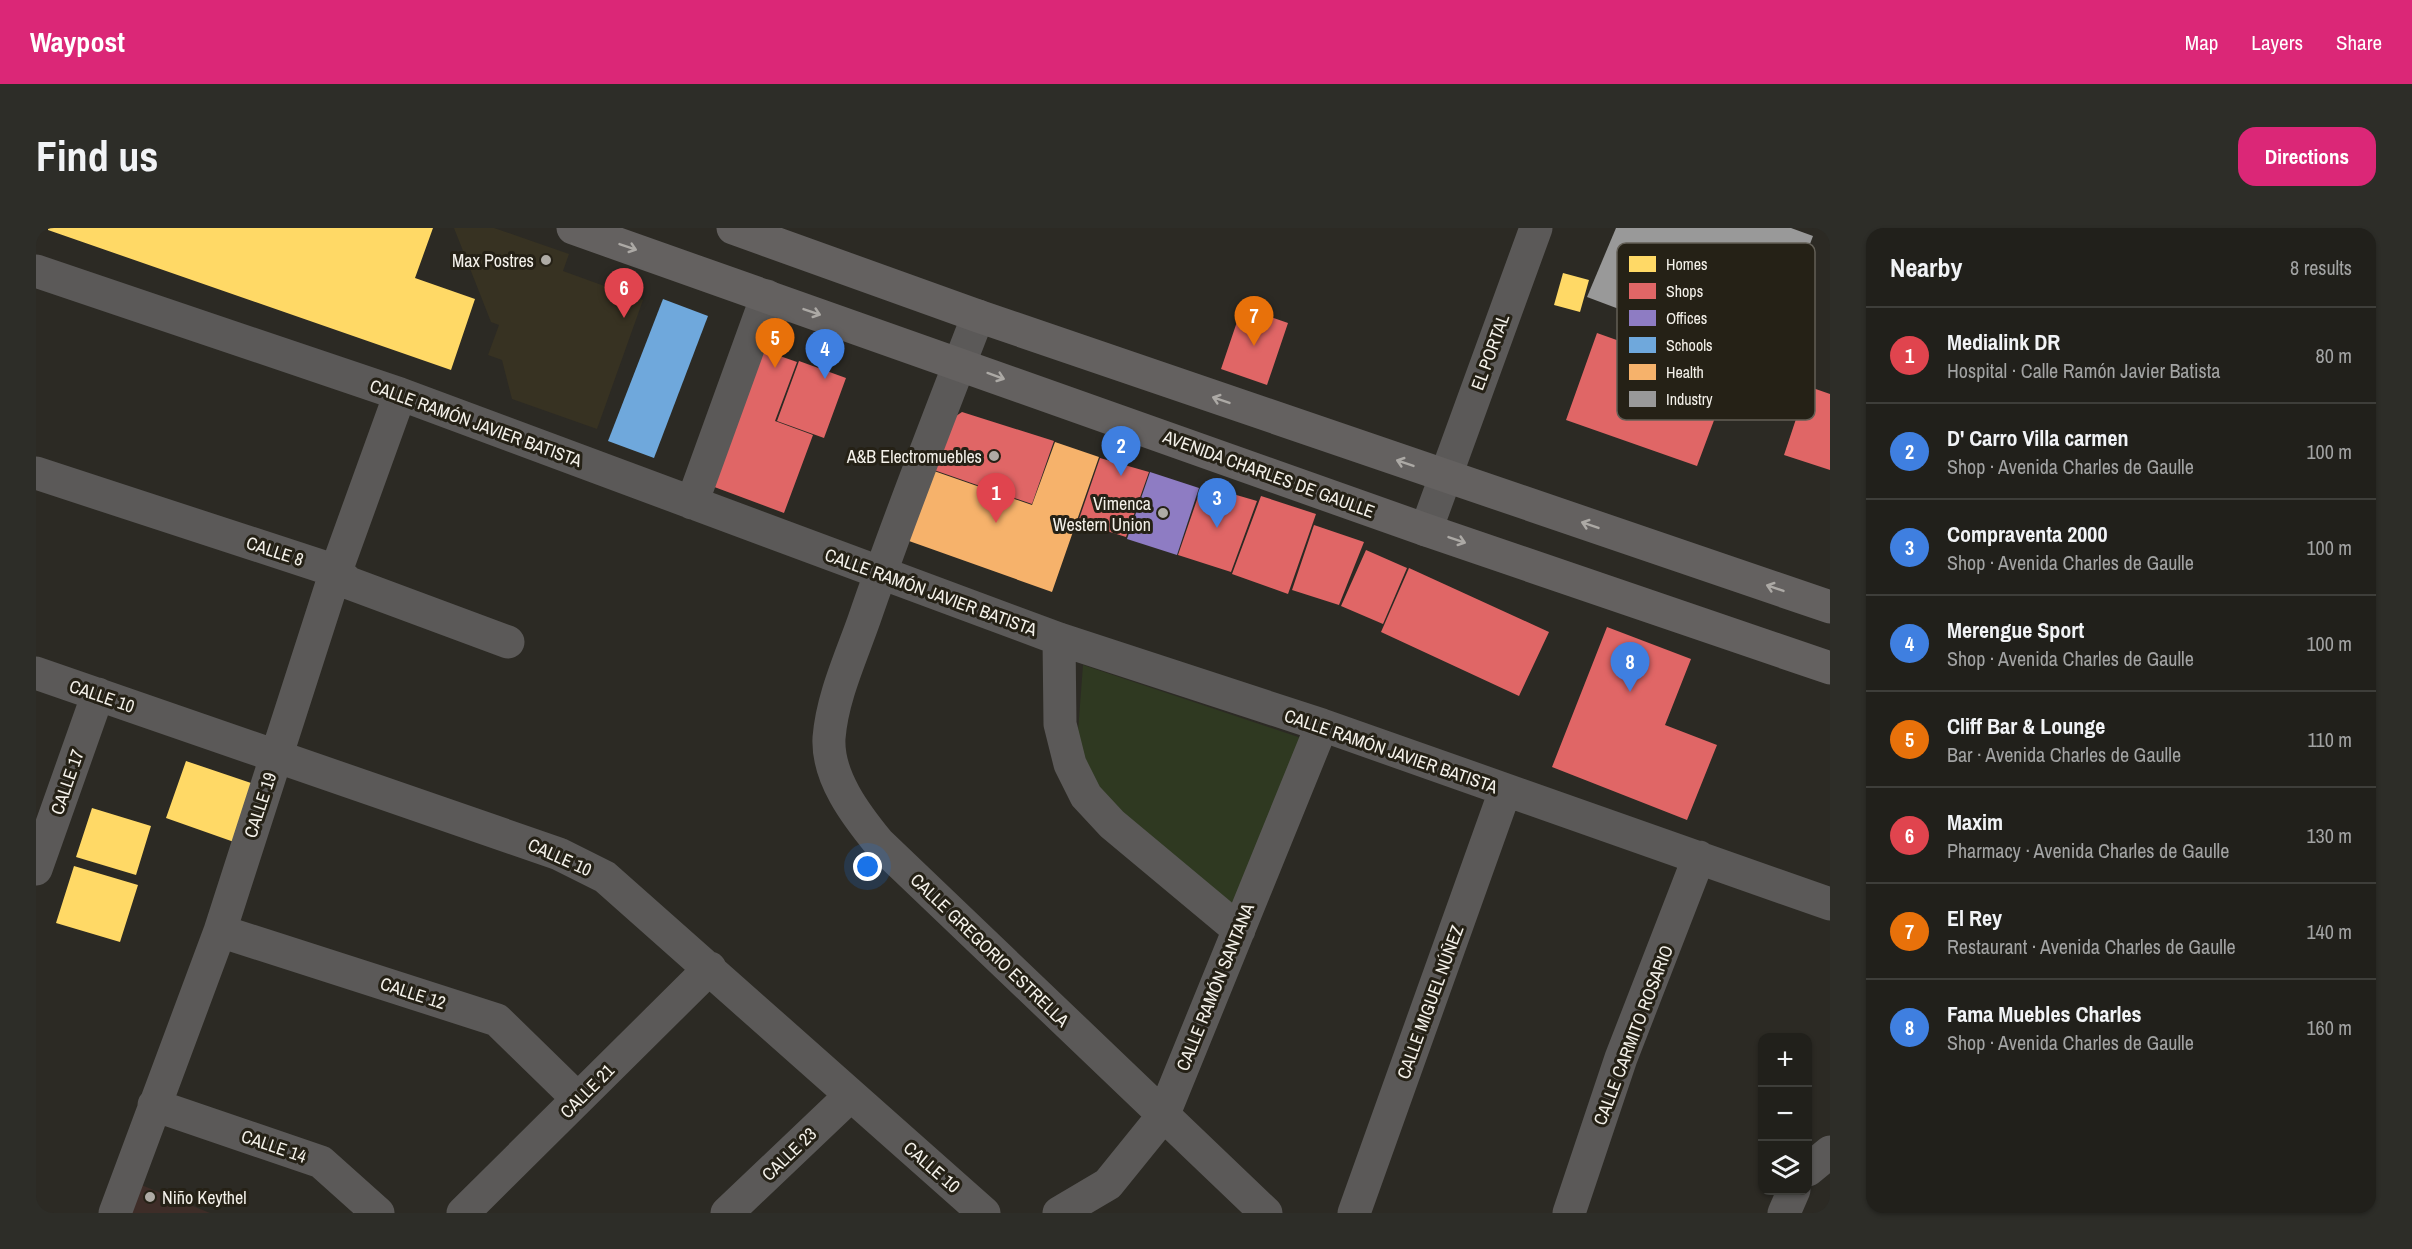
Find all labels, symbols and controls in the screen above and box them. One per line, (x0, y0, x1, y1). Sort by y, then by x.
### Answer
text: Waypost (30, 23, 125, 61)
text: Map (2185, 28, 2218, 57)
text: Layers (2251, 28, 2303, 57)
text: Share (2336, 28, 2382, 57)
button: Directions (2238, 127, 2376, 186)
text: Find us (36, 128, 158, 184)
one-way arrow (618, 243, 637, 254)
legend (1617, 243, 1815, 420)
place label: Max Postres (452, 248, 534, 273)
text: Nearby (1890, 250, 1962, 285)
marker: Max Postres (539, 253, 553, 267)
text: Homes (1666, 253, 1708, 275)
text: 8 results (2290, 254, 2352, 281)
pin: 6 (604, 268, 644, 318)
text: Shops (1666, 280, 1703, 302)
pin: 7 (1234, 296, 1274, 346)
text: Offices (1666, 307, 1707, 329)
one-way arrow (802, 308, 821, 319)
street label: EL PORTAL (1465, 310, 1515, 394)
pin: 5 (756, 318, 794, 368)
text: Medialink DR (1947, 327, 2060, 357)
pin: 4 (806, 330, 844, 379)
text: Schools (1666, 334, 1713, 356)
text: 1 (1905, 342, 1914, 369)
text: 80 m (2316, 342, 2352, 369)
text: Hospital · Calle Ramón Javier Batista (1947, 357, 2220, 384)
text: Health (1666, 361, 1704, 383)
one-way arrow (986, 372, 1005, 383)
street label: CALLE RAMÓN JAVIER BATISTA (366, 373, 586, 473)
text: Industry (1666, 388, 1713, 410)
one-way arrow (1212, 393, 1231, 404)
text: D' Carro Villa carmen (1947, 423, 2128, 453)
street label: AVENIDA CHARLES DE GAULLE (1159, 424, 1378, 524)
pin: 2 (1102, 426, 1140, 476)
text: 2 (1905, 438, 1914, 465)
text: 100 m (2306, 438, 2352, 465)
place label: A&B Electromuebles (846, 444, 982, 469)
marker: A&B Electromuebles (987, 449, 1001, 463)
text: Shop · Avenida Charles de Gaulle (1947, 453, 2194, 480)
one-way arrow (1396, 456, 1415, 467)
pin: 1 (976, 474, 1016, 523)
pin: 3 (1198, 478, 1236, 528)
place label: Vimenca Western Union (1053, 491, 1151, 537)
marker: Vimenca Western Union (1156, 506, 1170, 520)
one-way arrow (1581, 519, 1600, 530)
text: Compraventa 2000 (1947, 519, 2107, 549)
street label: CALLE 8 (243, 530, 307, 572)
text: 3 (1905, 534, 1914, 561)
text: 100 m (2306, 534, 2352, 561)
one-way arrow (1447, 536, 1466, 547)
street label: CALLE RAMÓN JAVIER BATISTA (821, 542, 1041, 642)
text: Shop · Avenida Charles de Gaulle (1947, 549, 2194, 576)
one-way arrow (1766, 581, 1785, 592)
text: Merengue Sport (1947, 615, 2084, 645)
text: 4 (1905, 630, 1914, 657)
text: 100 m (2306, 630, 2352, 657)
pin: 8 (1610, 642, 1650, 692)
text: Shop · Avenida Charles de Gaulle (1947, 645, 2194, 672)
street label: CALLE 10 (66, 673, 138, 719)
street label: CALLE RAMÓN JAVIER BATISTA (1281, 703, 1501, 799)
text: Cliff Bar & Lounge (1947, 711, 2105, 741)
text: 5 (1905, 726, 1914, 753)
text: 110 m (2308, 726, 2352, 753)
text: Bar · Avenida Charles de Gaulle (1947, 741, 2181, 768)
street label: CALLE 17 (44, 746, 90, 818)
street label: CALLE 19 (238, 769, 282, 841)
text: Maxim (1947, 807, 2003, 837)
text: 6 (1905, 822, 1914, 849)
text: 130 m (2306, 822, 2352, 849)
street label: CALLE 10 (524, 832, 596, 882)
text: Pharmacy · Avenida Charles de Gaulle (1947, 837, 2229, 864)
your location (853, 852, 882, 881)
street label: CALLE GREGORIO ESTRELLA (905, 867, 1075, 1033)
street label: CALLE RAMÓN SANTANA (1170, 899, 1260, 1074)
text: El Rey (1947, 903, 2002, 933)
text: 7 (1905, 918, 1914, 945)
text: 140 m (2306, 918, 2352, 945)
street label: CALLE MIGUEL NÚÑEZ (1391, 922, 1469, 1082)
text: Restaurant · Avenida Charles de Gaulle (1947, 933, 2236, 960)
street label: CALLE CARMITO ROSARIO (1587, 941, 1679, 1129)
street label: CALLE 12 (377, 971, 449, 1015)
text: Fama Muebles Charles (1947, 999, 2142, 1029)
text: 8 (1905, 1014, 1914, 1041)
text: 160 m (2306, 1014, 2352, 1041)
text: Shop · Avenida Charles de Gaulle (1947, 1029, 2194, 1056)
map controls (1758, 1033, 1812, 1195)
button: + (1758, 1033, 1812, 1087)
street label: CALLE 21 (554, 1058, 620, 1124)
button: − (1758, 1087, 1812, 1141)
street label: CALLE 23 (756, 1122, 822, 1186)
street label: CALLE 14 (238, 1123, 310, 1169)
street label: CALLE 10 (898, 1135, 966, 1199)
button: layers (1758, 1141, 1812, 1195)
place label: Niño Keythel (162, 1185, 247, 1210)
marker: Niño Keythel (143, 1190, 157, 1204)

